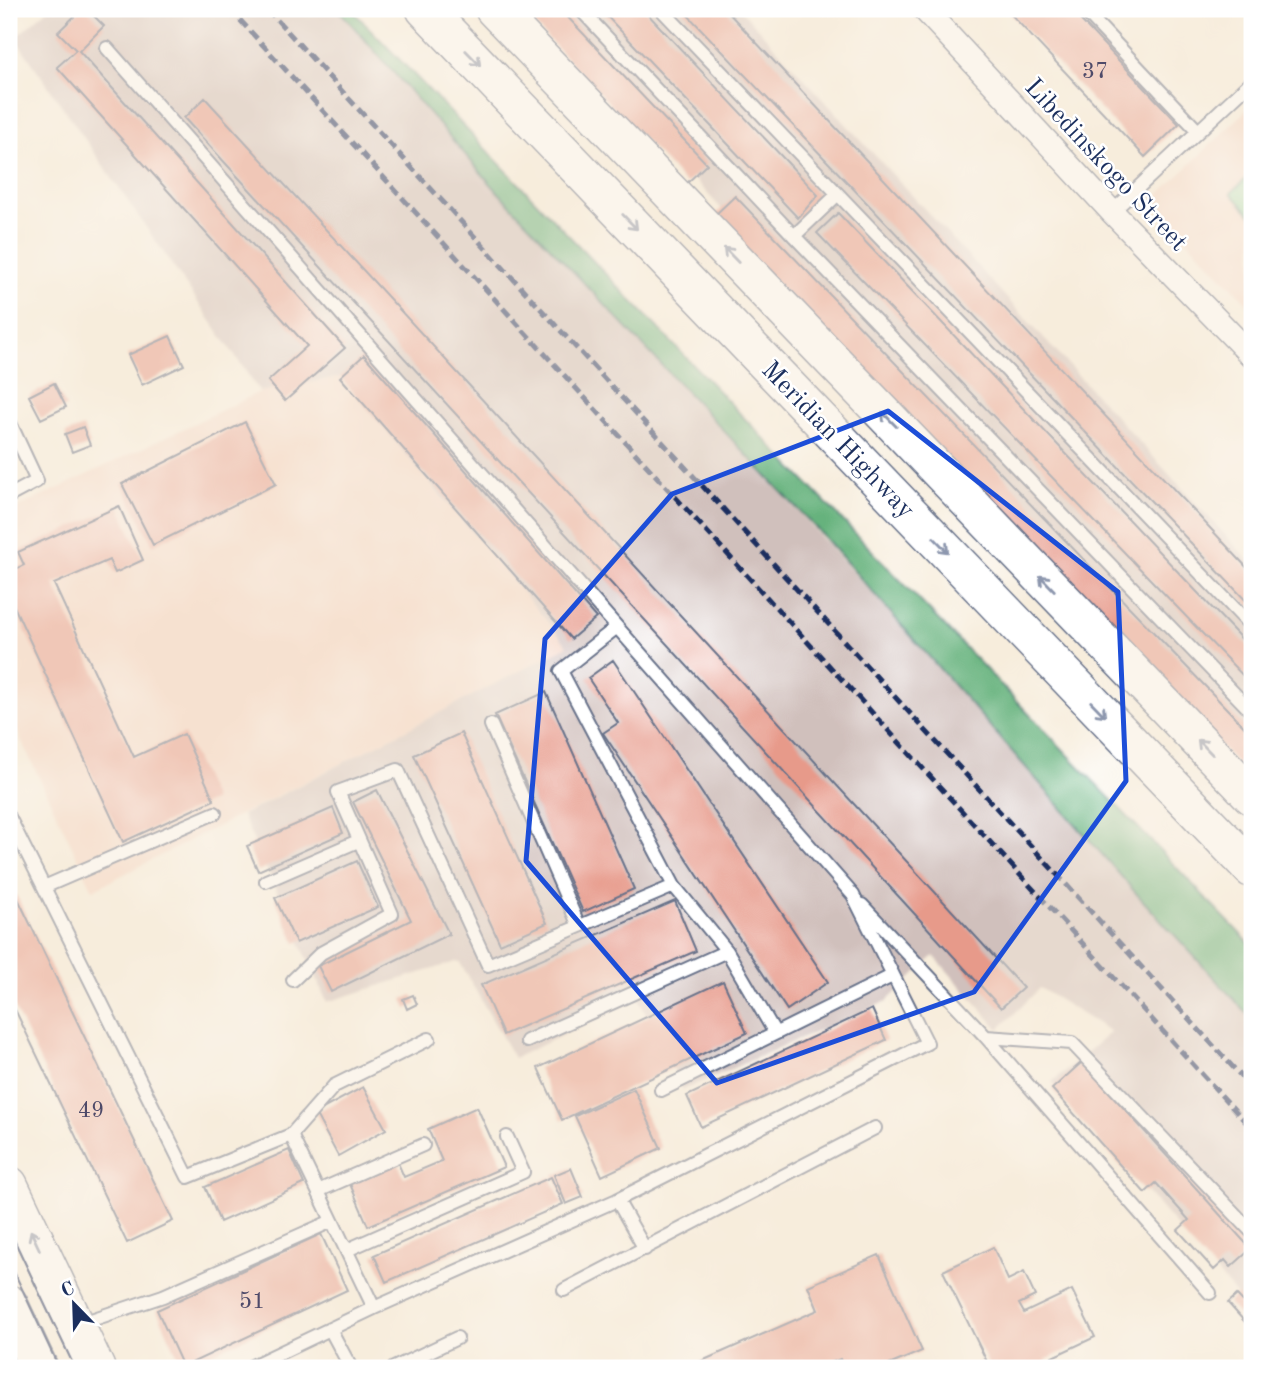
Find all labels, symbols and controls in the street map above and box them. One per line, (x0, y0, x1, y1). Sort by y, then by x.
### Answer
one-way arrow (464, 49, 481, 66)
house number: 37 (1082, 60, 1108, 83)
street label: Libedinskogo Street (1019, 74, 1192, 257)
one-way arrow (622, 213, 639, 230)
one-way arrow (723, 247, 740, 264)
street label: Meridian Highway (756, 357, 919, 524)
one-way arrow (881, 411, 898, 428)
one-way arrow (932, 536, 949, 553)
one-way arrow (1039, 575, 1056, 592)
one-way arrow (1090, 700, 1107, 717)
one-way arrow (1196, 738, 1213, 755)
house number: 49 (78, 1099, 104, 1122)
one-way arrow (28, 1230, 42, 1251)
north arrow (38, 1268, 108, 1338)
text: С (59, 1279, 78, 1302)
house number: 51 (239, 1290, 265, 1313)

